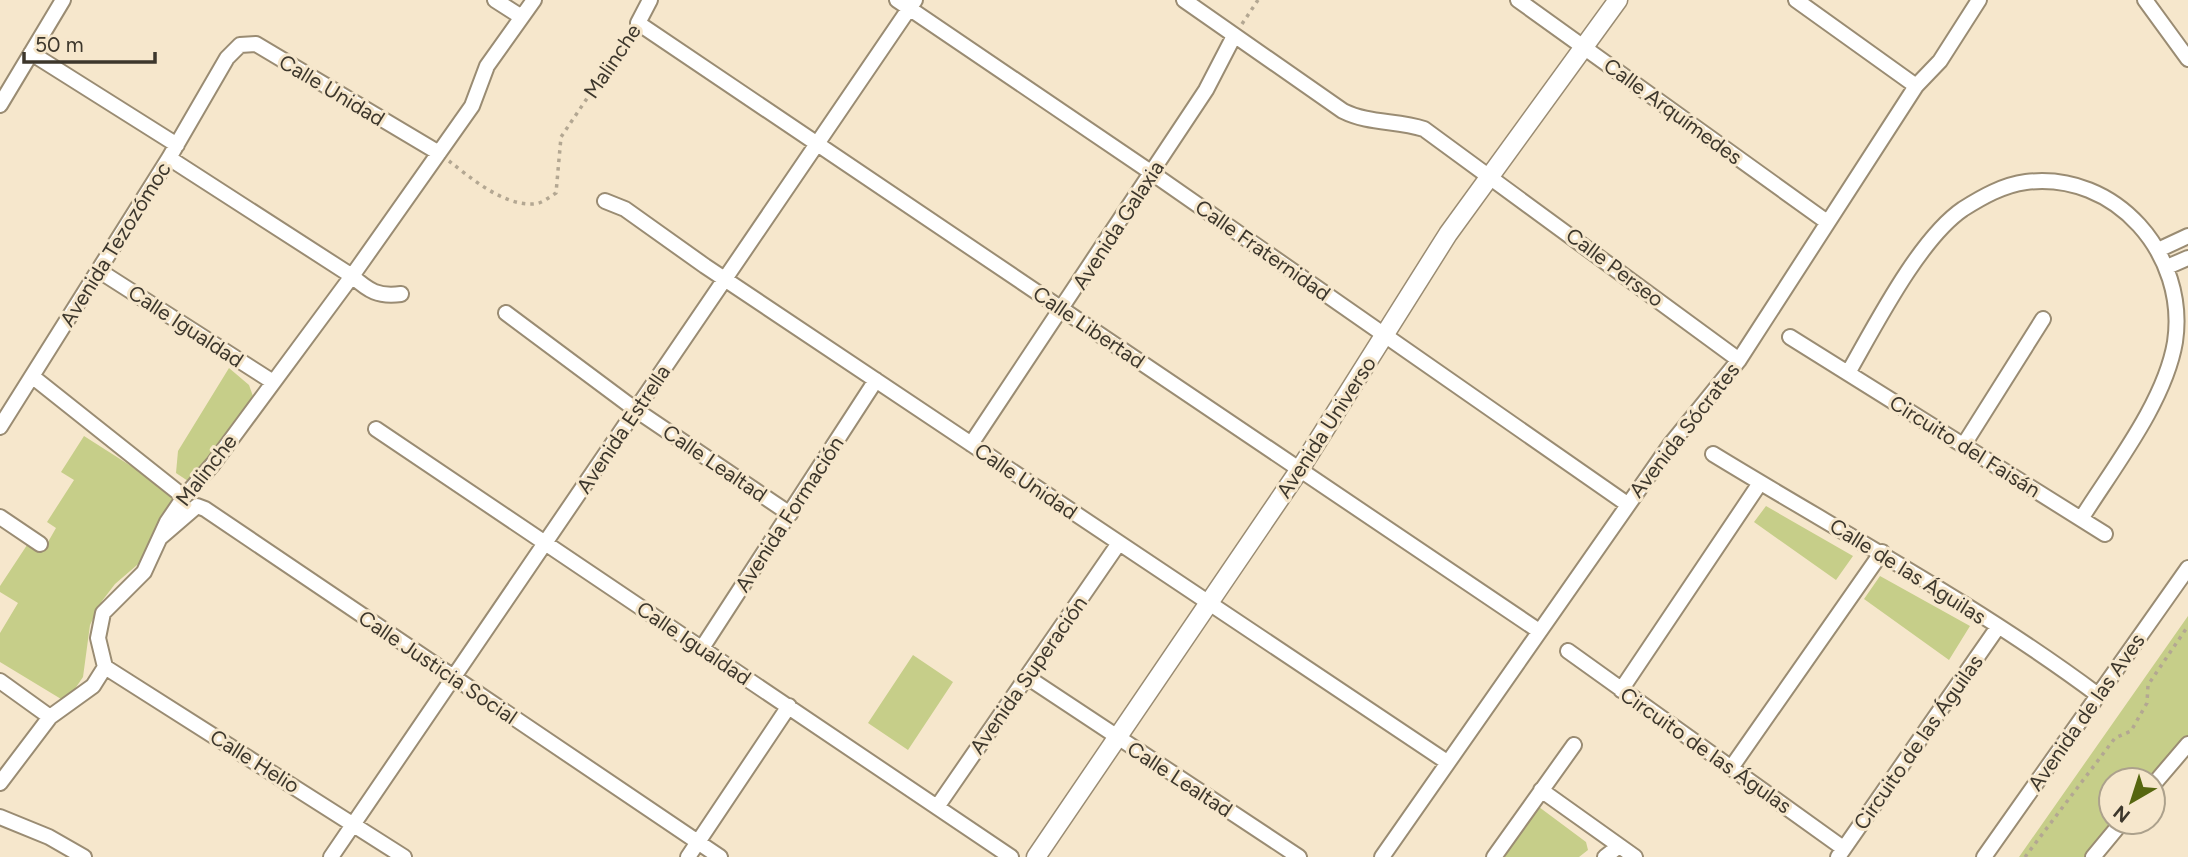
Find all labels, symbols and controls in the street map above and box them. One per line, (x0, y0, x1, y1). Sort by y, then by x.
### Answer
street label: Malinche (578, 19, 646, 103)
scale bar (24, 21, 156, 65)
text: 50 m (35, 32, 84, 57)
street label: Calle Unidad (275, 49, 389, 131)
street label: Calle Arquímedes (1599, 52, 1747, 170)
street label: Avenida Galaxia (1067, 156, 1169, 294)
street label: Avenida Tezozómoc (54, 157, 176, 331)
street label: Calle Fraternidad (1191, 194, 1335, 306)
street label: Calle Perseo (1561, 222, 1669, 312)
street label: Calle Igualdad (124, 280, 248, 372)
street label: Calle Libertad (1028, 280, 1150, 374)
street label: Avenida Universo (1271, 352, 1381, 502)
street label: Avenida Sócrates (1624, 358, 1744, 502)
street label: Avenida Estrella (571, 360, 675, 498)
street label: Circuito del Faisán (1885, 390, 2045, 502)
street label: Calle Lealtad (658, 419, 772, 507)
street label: Malinche (170, 429, 242, 511)
street label: Avenida Formación (729, 432, 849, 596)
street label: Calle Unidad (970, 438, 1082, 524)
street label: Calle de las Águilas (1825, 513, 1991, 629)
street label: Avenida Superación (964, 591, 1092, 759)
street label: Calle Igualdad (632, 596, 756, 690)
street label: Calle Justicia Social (354, 605, 522, 729)
street label: Avenida de las Aves (2022, 629, 2150, 795)
street label: Circuito de las Águilas (1848, 650, 1988, 834)
street label: Circuito de las Águlas (1616, 682, 1796, 818)
street label: Calle Helio (206, 724, 304, 798)
street label: Calle Lealtad (1123, 736, 1237, 822)
north arrow (2097, 766, 2167, 836)
text: N (2109, 800, 2135, 827)

